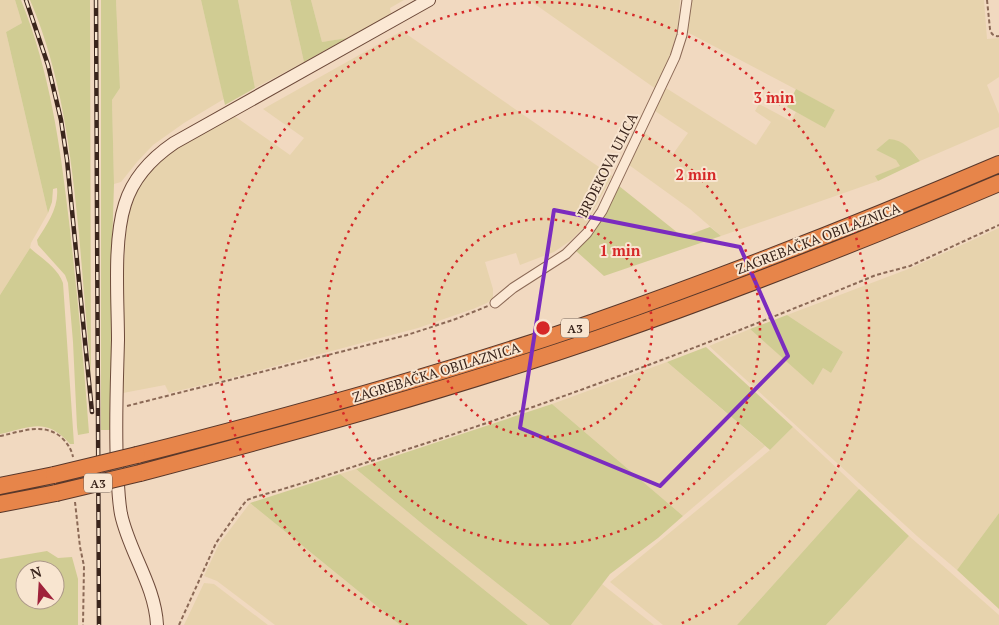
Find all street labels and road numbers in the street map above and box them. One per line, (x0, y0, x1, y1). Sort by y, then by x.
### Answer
street label: BRDEKOVA ULICA (572, 109, 642, 221)
street label: ZAGREBAČKA OBILAZNICA (733, 198, 903, 278)
road number: A3 (561, 318, 589, 338)
street label: ZAGREBAČKA OBILAZNICA (350, 337, 523, 407)
road number: A3 (84, 473, 112, 492)

